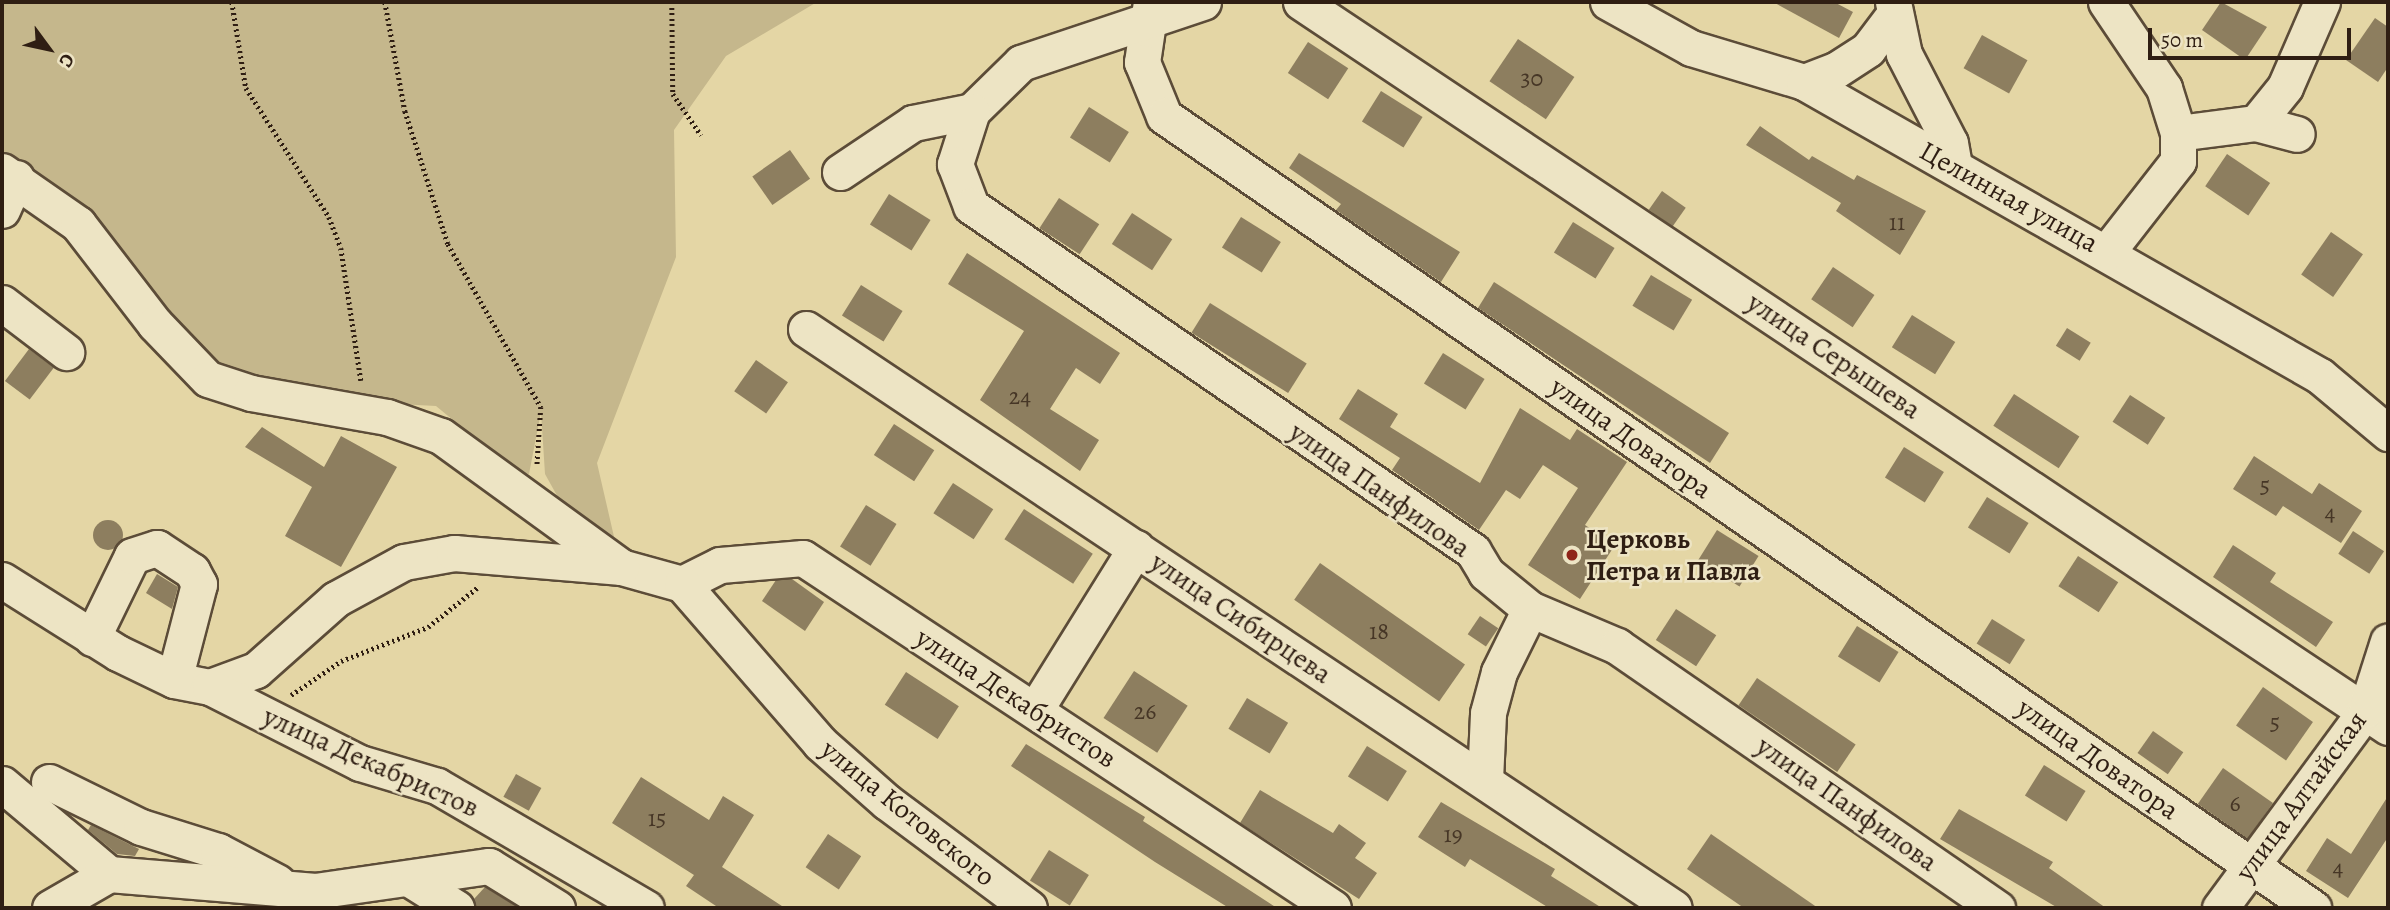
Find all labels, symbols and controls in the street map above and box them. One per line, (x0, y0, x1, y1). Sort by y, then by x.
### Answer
north arrow (14, 14, 84, 84)
scale bar (2152, 14, 2355, 58)
text: 50 m (2161, 26, 2203, 54)
text: С (53, 48, 81, 72)
house number: 30 (1521, 65, 1543, 93)
street label: Целинная улица (1914, 134, 2104, 260)
house number: 11 (1889, 209, 1905, 237)
street label: улица Серышева (1741, 286, 1927, 426)
street label: улица Доватора (1544, 370, 1718, 506)
house number: 24 (1009, 383, 1031, 411)
street label: улица Панфилова (1283, 415, 1477, 565)
house number: 5 (2260, 472, 2270, 500)
house number: 4 (2325, 499, 2335, 527)
place label: Церковь Петра и Павла (1586, 522, 1761, 588)
street label: улица Сибирцева (1144, 545, 1338, 691)
marker: Церковь Петра и Павла (1564, 547, 1580, 563)
house number: 18 (1369, 618, 1389, 646)
street label: улица Декабристов (909, 621, 1123, 775)
street label: улица Доватора (2011, 691, 2185, 827)
house number: 26 (1134, 698, 1156, 726)
street label: улица Декабристов (258, 699, 484, 825)
street label: улица Алтайская (2228, 705, 2374, 887)
house number: 5 (2270, 709, 2280, 737)
street label: улица Панфилова (1750, 729, 1944, 879)
street label: улица Котовского (814, 733, 1002, 893)
house number: 6 (2229, 790, 2241, 818)
house number: 15 (648, 805, 666, 833)
house number: 19 (1443, 821, 1463, 849)
house number: 4 (2333, 854, 2343, 882)

